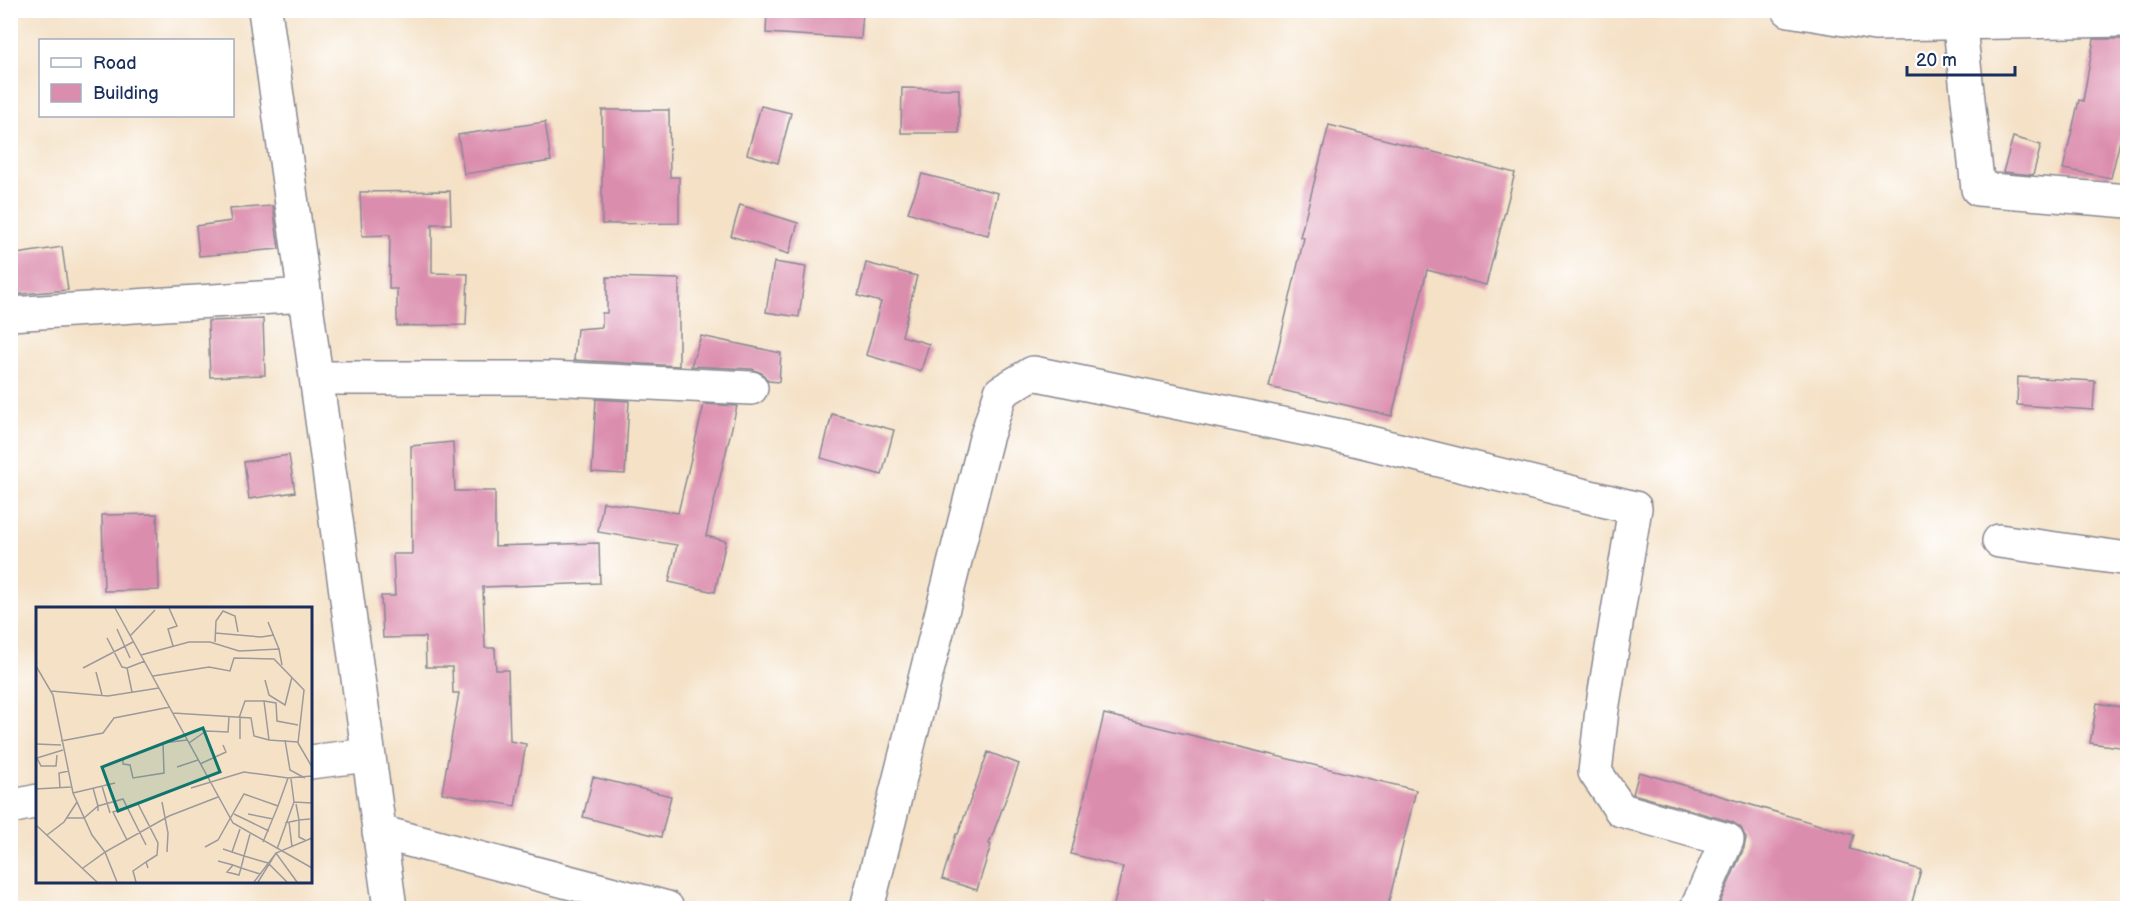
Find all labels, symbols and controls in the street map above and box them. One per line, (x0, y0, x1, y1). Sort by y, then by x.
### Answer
legend (39, 39, 234, 117)
scale bar (1907, 39, 2015, 77)
text: 20 m (1916, 50, 1957, 71)
text: Road (93, 53, 137, 74)
text: Building (93, 83, 159, 104)
inset map (36, 607, 312, 883)

